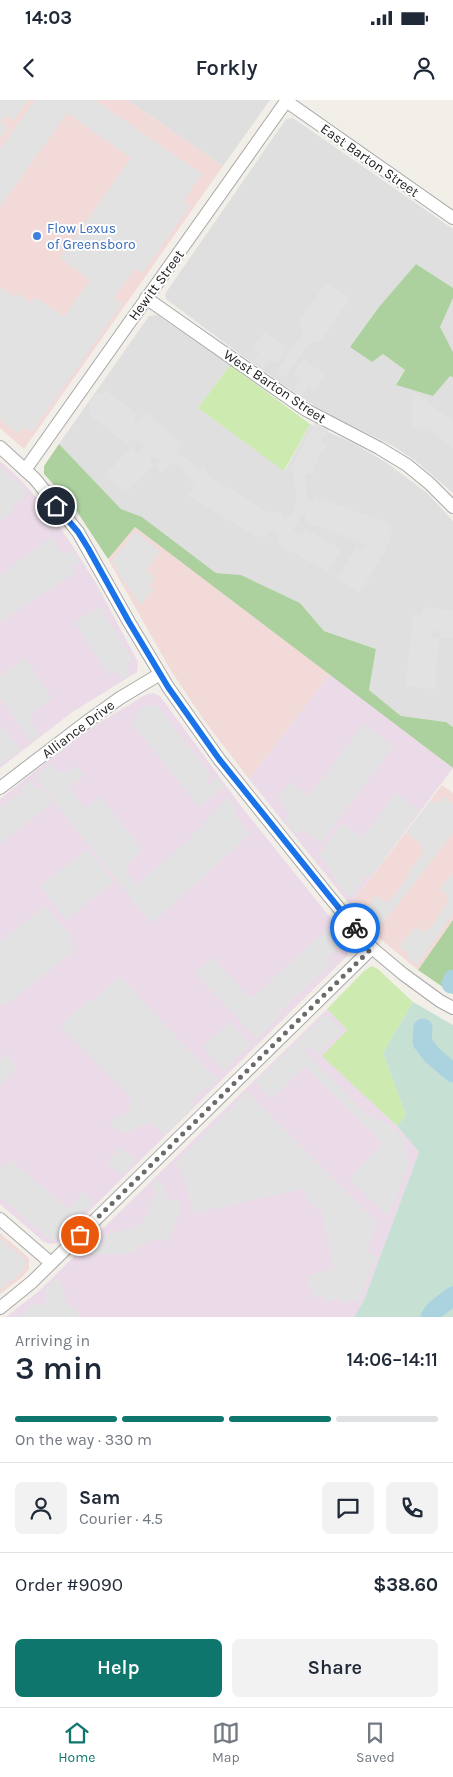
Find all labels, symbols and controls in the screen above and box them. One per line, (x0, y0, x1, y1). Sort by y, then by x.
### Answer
text: 14:03 (25, 7, 72, 29)
icon: back (15, 54, 43, 82)
icon: person (410, 54, 438, 82)
text: Forkly (195, 55, 258, 81)
street label: East Barton Street (317, 120, 422, 201)
place label: Flow Lexus of Greensboro (47, 220, 136, 253)
marker: Flow Lexus of Greensboro (31, 230, 43, 242)
street label: Hewitt Street (125, 247, 188, 324)
street label: West Barton Street (220, 346, 329, 427)
pin (35, 485, 77, 527)
icon: home (42, 492, 70, 520)
street label: Alliance Drive (39, 697, 118, 762)
courier (330, 903, 380, 953)
icon: bike (341, 914, 369, 942)
pin (59, 1214, 101, 1256)
icon: bag (66, 1221, 94, 1249)
text: Arriving in (15, 1331, 90, 1350)
text: 14:06–14:11 (346, 1349, 438, 1371)
text: 3 min (15, 1350, 103, 1387)
text: On the way · 330 m (15, 1430, 152, 1449)
button: person (15, 1482, 67, 1534)
button: chat (322, 1482, 374, 1534)
button: phone (386, 1482, 438, 1534)
text: Sam (79, 1487, 120, 1509)
text: Courier · 4.5 (79, 1509, 163, 1528)
text: Order #9090 (15, 1574, 123, 1596)
text: $38.60 (373, 1574, 438, 1596)
button: Help (15, 1639, 222, 1697)
button: Share (232, 1639, 438, 1697)
tab: Home (58, 1719, 95, 1766)
tab: Map (212, 1719, 240, 1766)
tab: Saved (356, 1719, 395, 1766)

